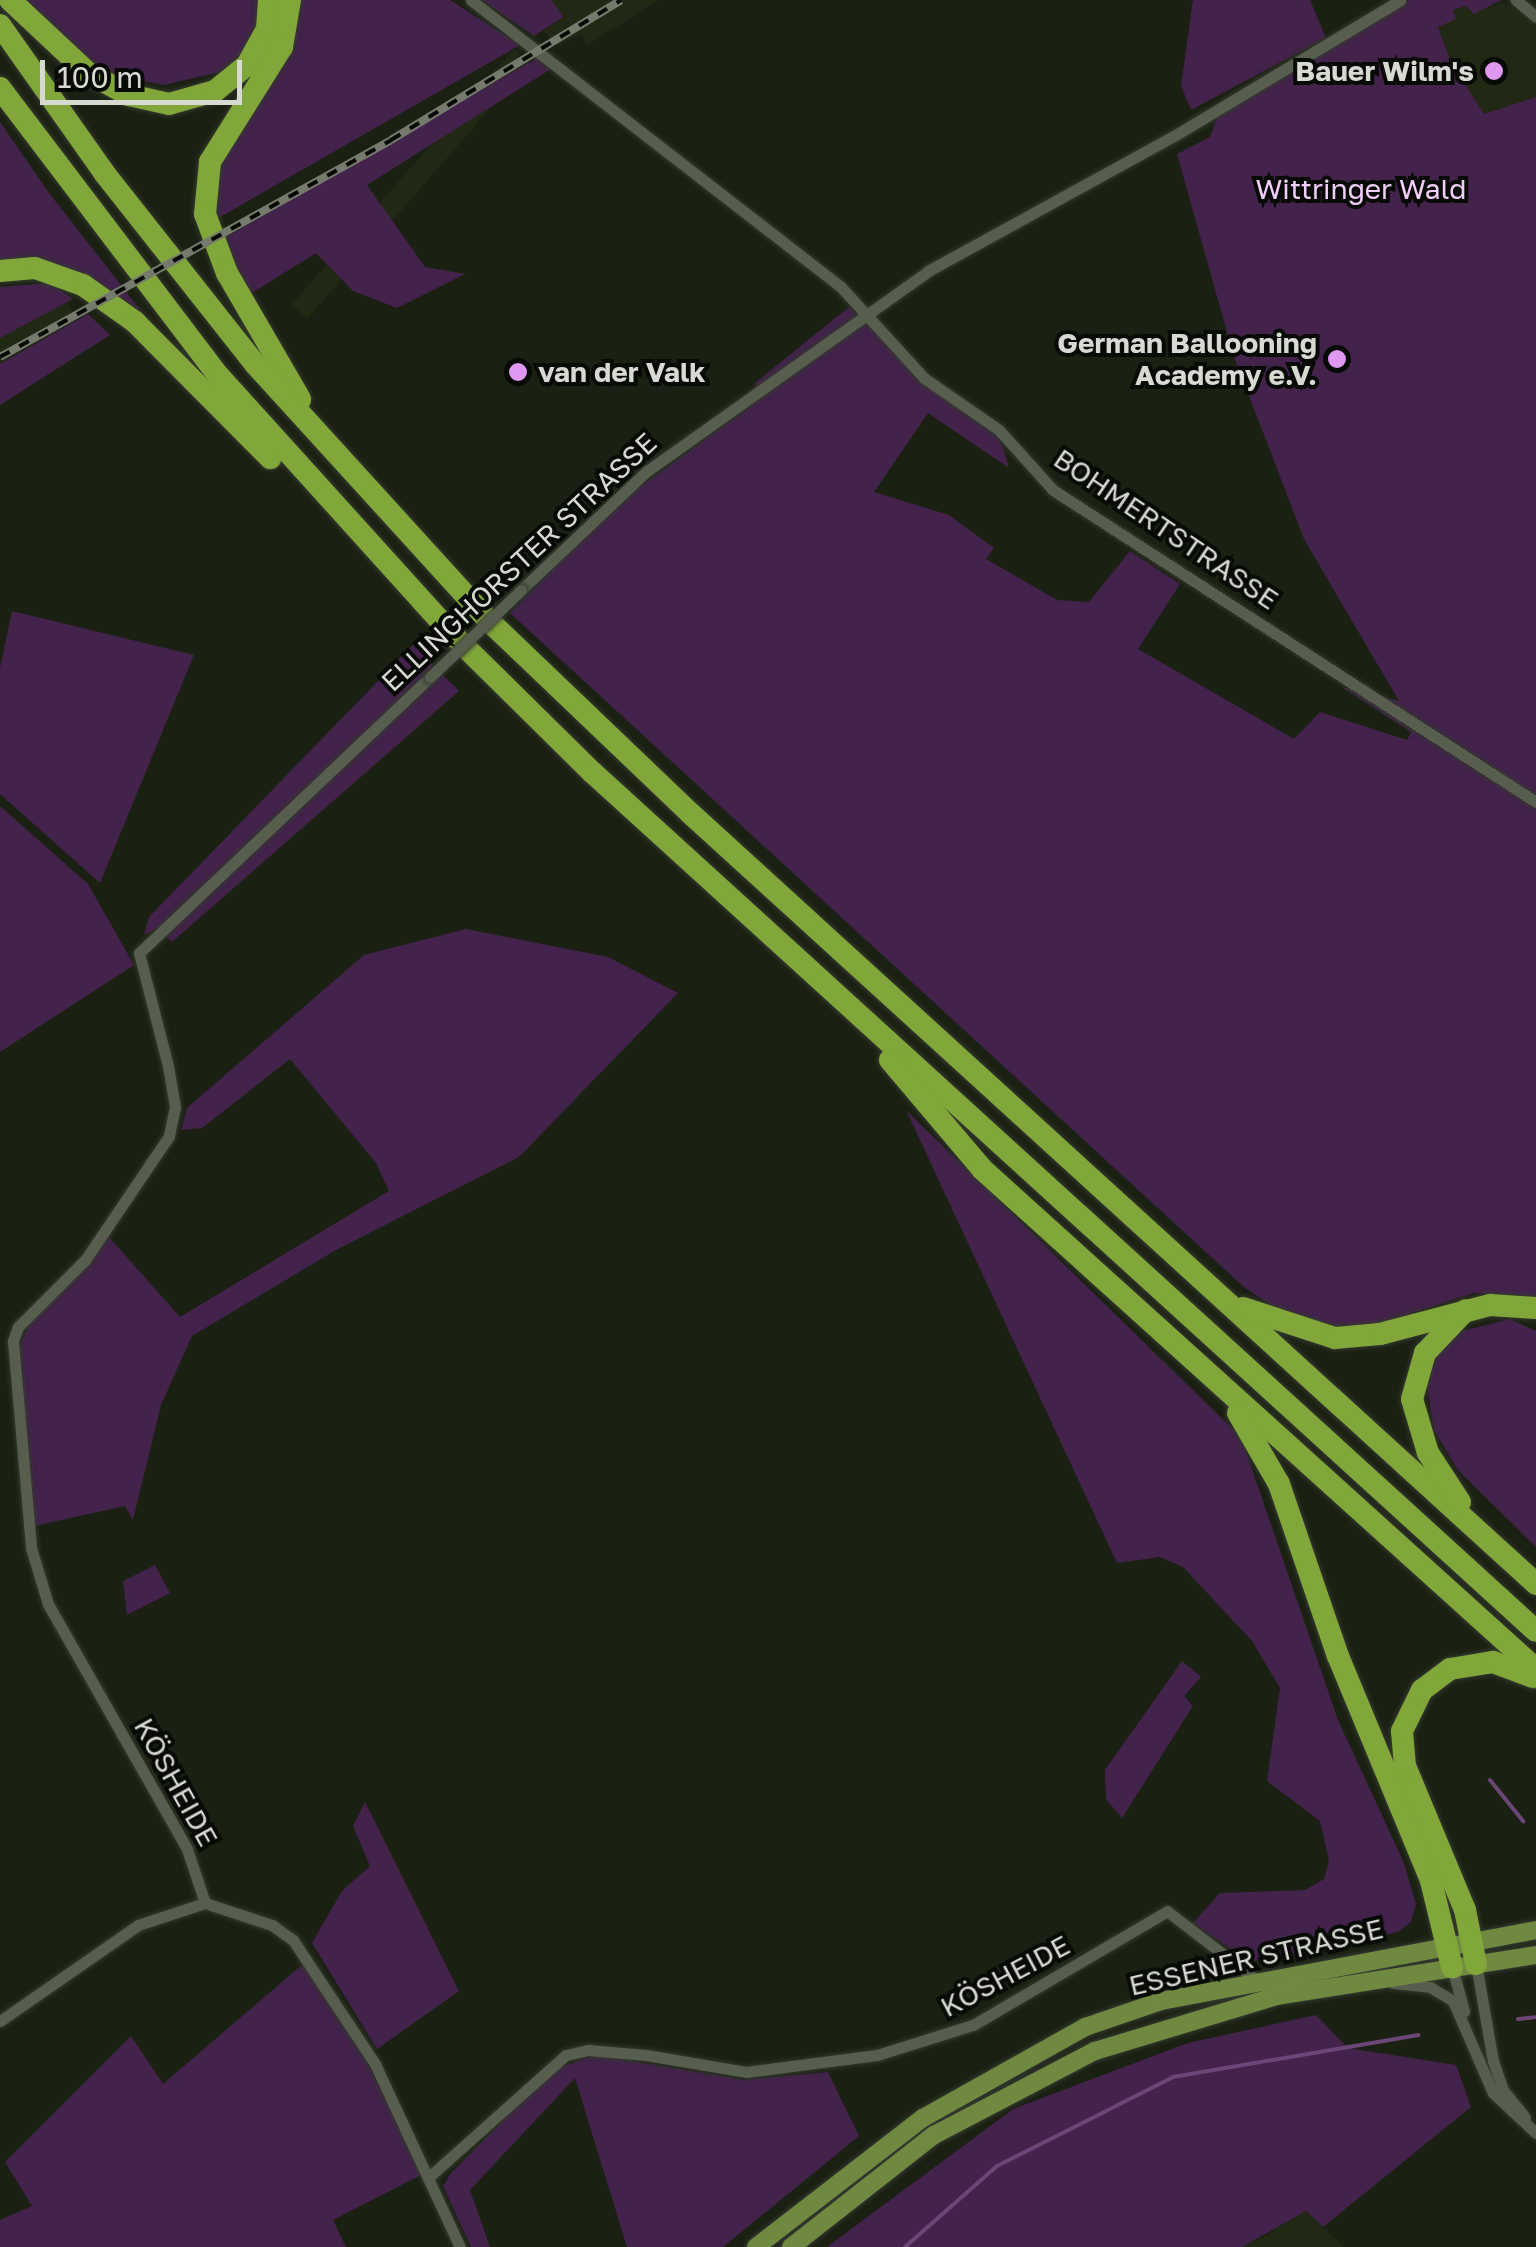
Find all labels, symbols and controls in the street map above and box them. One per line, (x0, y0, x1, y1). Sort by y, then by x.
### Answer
scale bar (45, 40, 248, 102)
place label: Bauer Wilm's (1295, 54, 1474, 88)
text: 100 m (57, 59, 143, 95)
marker: Bauer Wilm's (1483, 60, 1505, 82)
park label: Wittringer Wald (1255, 172, 1467, 206)
place label: German Ballooning Academy e.V. (1057, 326, 1317, 392)
marker: German Ballooning Academy e.V. (1326, 348, 1348, 370)
place label: van der Valk (538, 355, 706, 389)
marker: van der Valk (507, 361, 529, 383)
street label: ELLINGHORSTER STRASSE (375, 426, 663, 698)
street label: BOHMERTSTRASSE (1048, 442, 1284, 616)
street label: KÖSHEIDE (127, 1712, 225, 1852)
street label: ESSENER STRASSE (1126, 1911, 1386, 2003)
street label: KÖSHEIDE (935, 1928, 1075, 2024)

